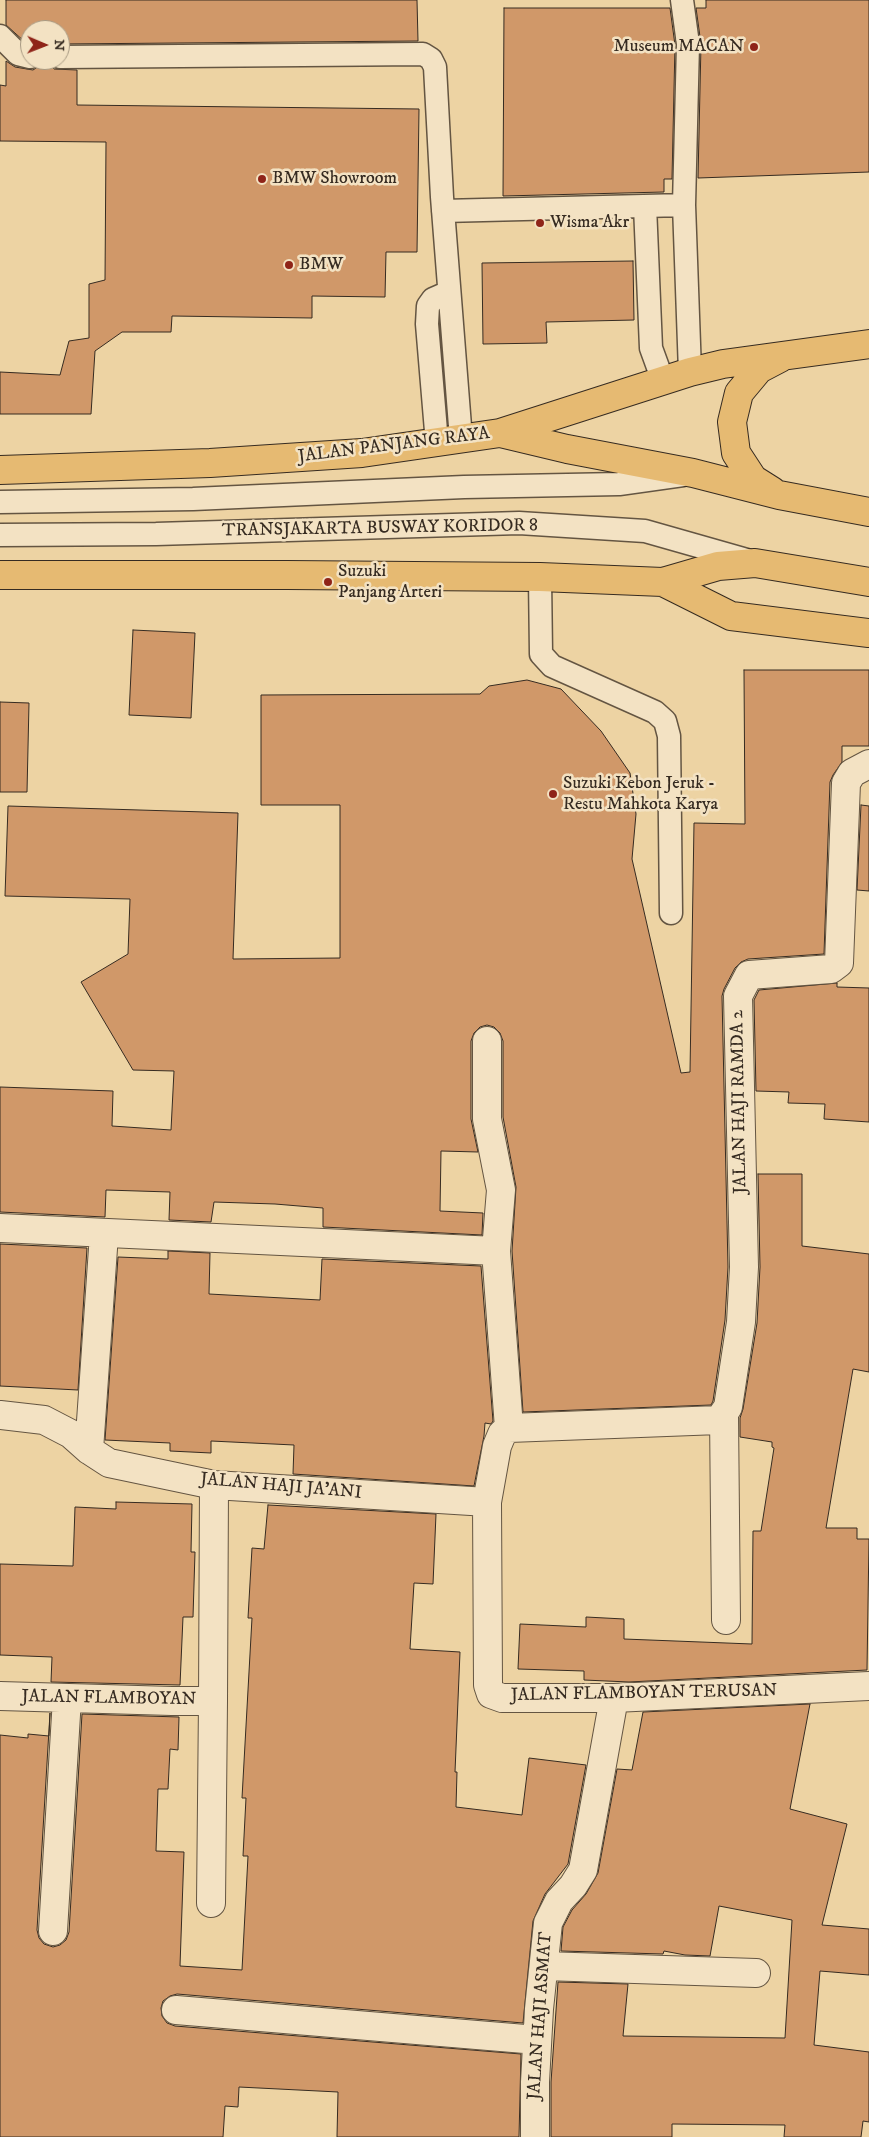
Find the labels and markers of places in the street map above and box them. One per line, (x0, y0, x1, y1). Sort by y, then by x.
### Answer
place label: Museum MACAN (614, 36, 744, 58)
marker: Museum MACAN (748, 41, 760, 53)
place label: BMW Showroom (272, 168, 397, 190)
marker: BMW Showroom (256, 173, 268, 185)
place label: Wisma Akr (550, 212, 629, 234)
marker: Wisma Akr (534, 217, 546, 229)
place label: BMW (299, 254, 343, 276)
marker: BMW (283, 259, 295, 271)
place label: Suzuki Panjang Arteri (338, 561, 442, 604)
marker: Suzuki Panjang Arteri (322, 576, 334, 588)
place label: Suzuki Kebon Jeruk - Restu Mahkota Karya (563, 773, 718, 816)
marker: Suzuki Kebon Jeruk - Restu Mahkota Karya (547, 788, 559, 800)

